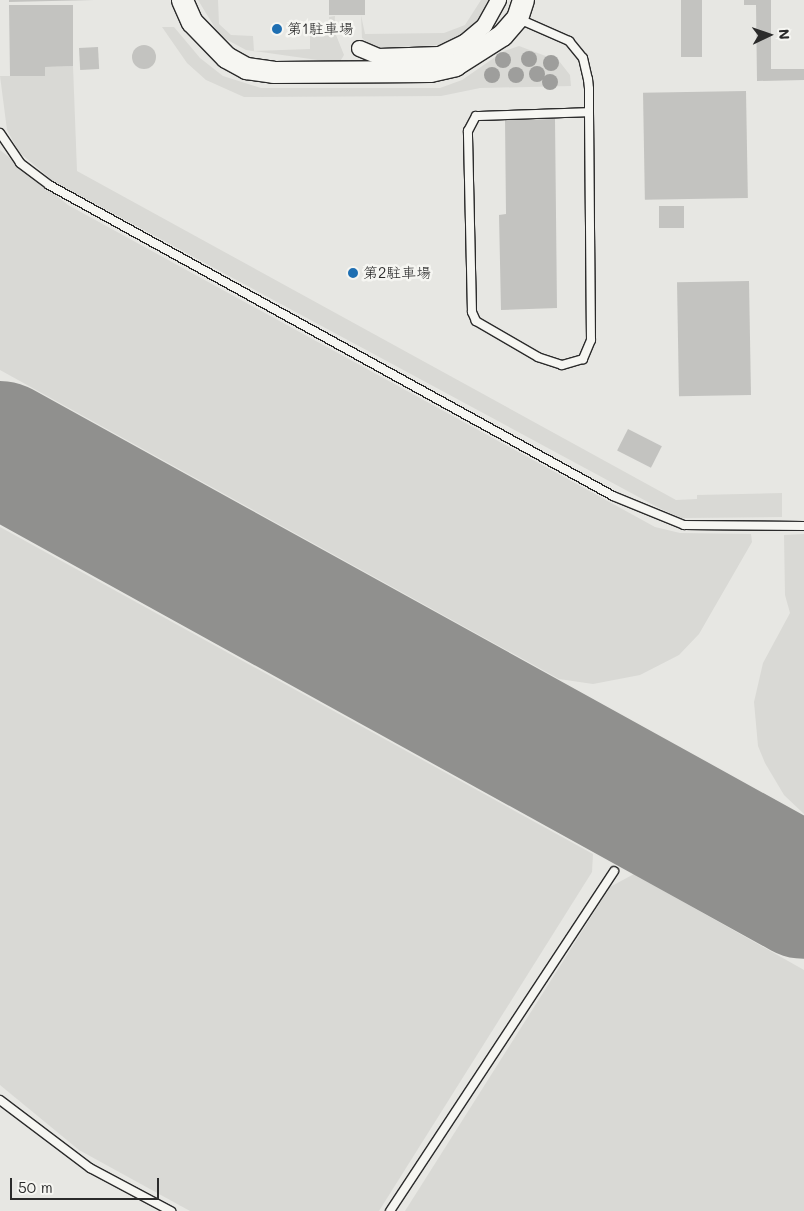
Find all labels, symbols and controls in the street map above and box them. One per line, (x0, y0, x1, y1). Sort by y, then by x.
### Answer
north arrow (744, 10, 794, 60)
place label: 第1駐車場 (287, 20, 354, 38)
marker: 第1駐車場 (271, 23, 283, 35)
text: N (775, 28, 794, 40)
place label: 第2駐車場 (363, 264, 431, 282)
marker: 第2駐車場 (347, 267, 359, 279)
scale bar (12, 1168, 161, 1200)
text: 50 m (18, 1177, 53, 1197)

